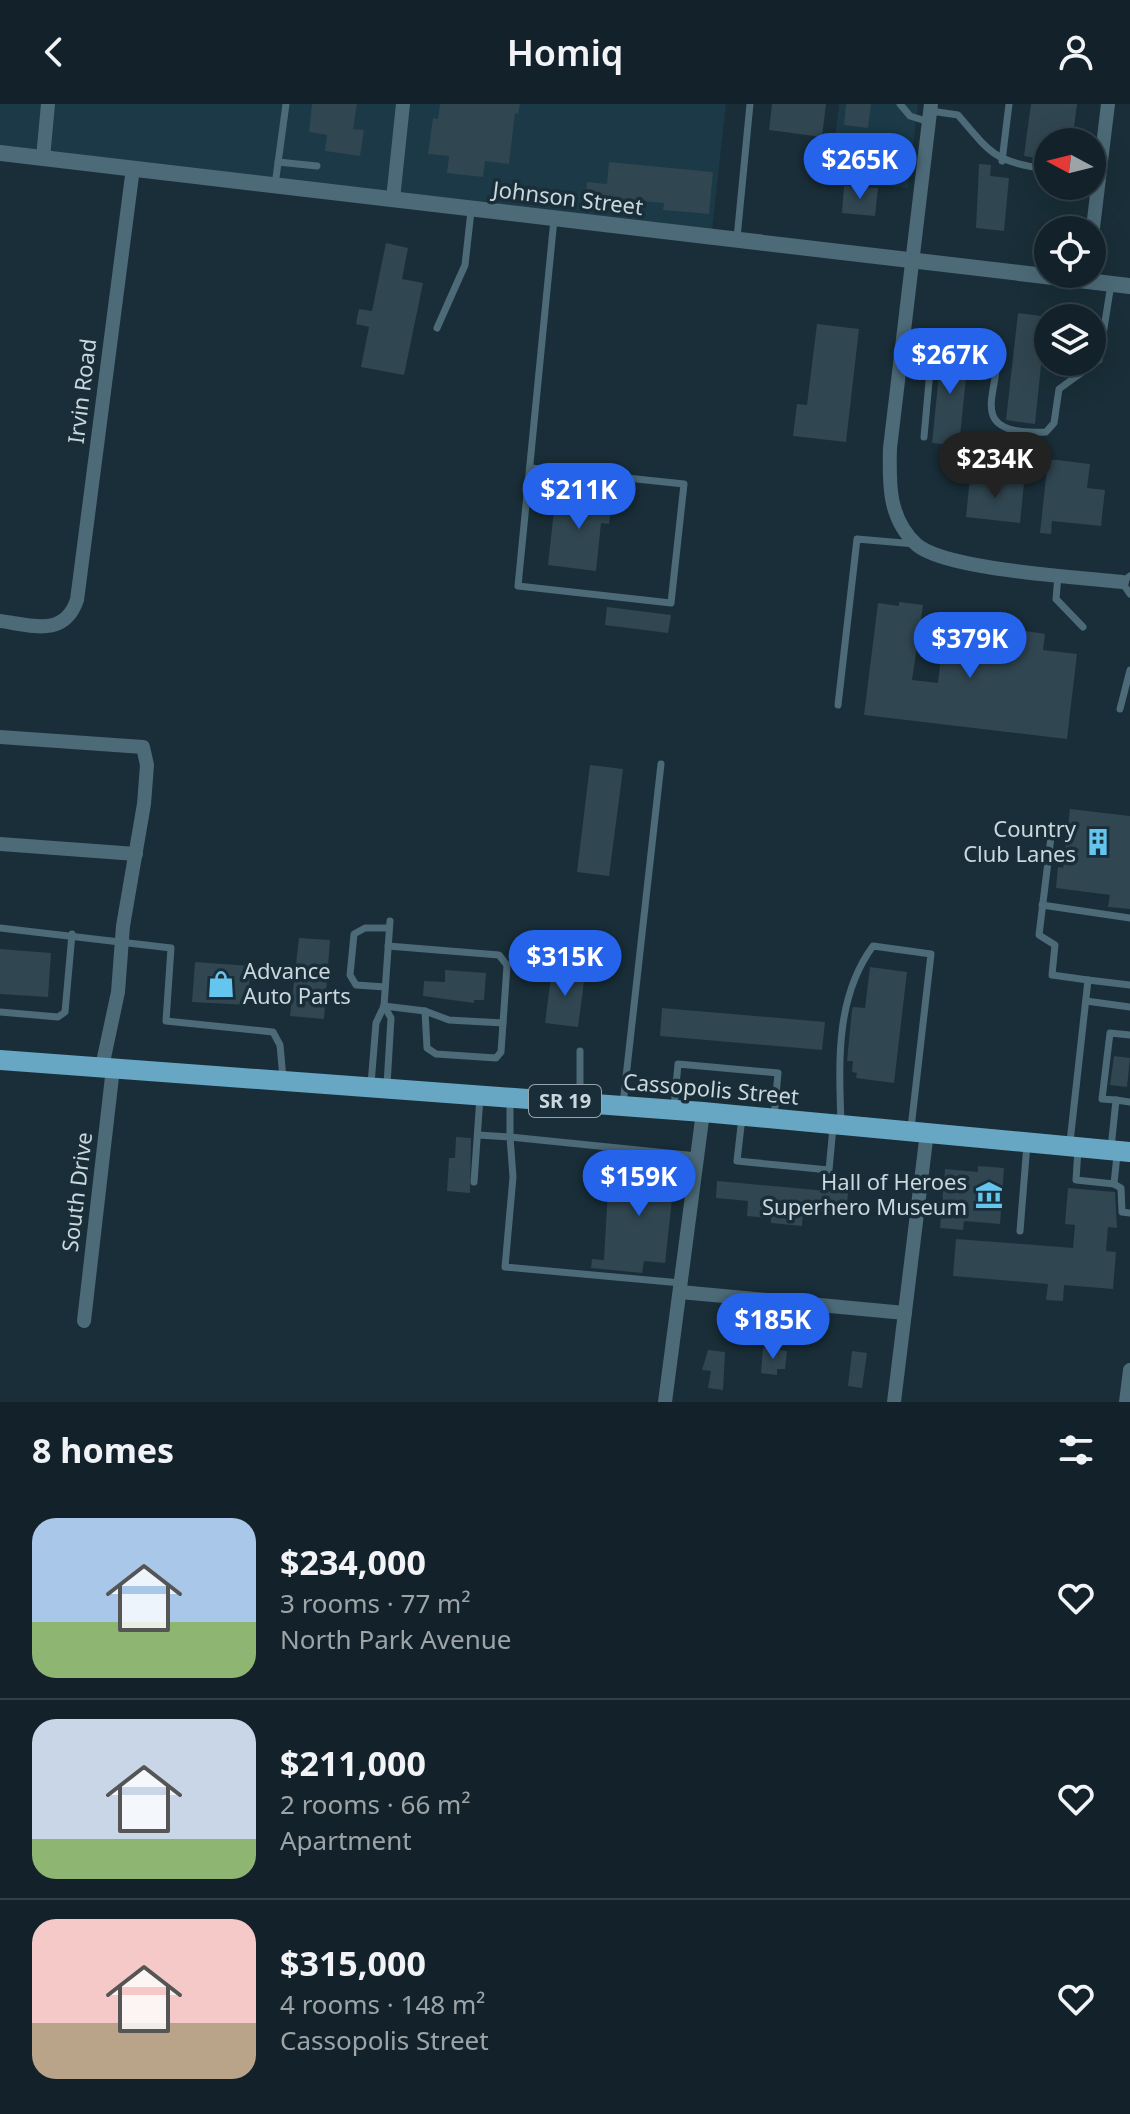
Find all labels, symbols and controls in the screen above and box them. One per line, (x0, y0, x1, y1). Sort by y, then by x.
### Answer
text: Homiq (507, 28, 623, 77)
icon: back (32, 30, 76, 74)
icon: person (1054, 30, 1098, 74)
north arrow (1034, 128, 1106, 200)
map controls (1034, 128, 1106, 376)
pin: $265K (804, 133, 916, 201)
text: $265K (822, 141, 898, 177)
street label: Johnson Street (489, 173, 645, 221)
button: locate (1034, 216, 1106, 288)
button: layers (1034, 304, 1106, 376)
pin: $267K (894, 328, 1006, 396)
text: $267K (912, 336, 988, 372)
street label: Irvin Road (60, 337, 102, 445)
pin: $234K (939, 432, 1051, 500)
text: $234K (957, 440, 1033, 476)
pin: $211K (523, 463, 635, 531)
text: $211K (541, 471, 617, 507)
pin: $379K (914, 612, 1026, 680)
text: $379K (932, 620, 1008, 656)
place label: Country Club Lanes (963, 813, 1077, 868)
building icon: Country Club Lanes (1083, 827, 1113, 857)
pin: $315K (509, 930, 621, 998)
text: $315K (527, 938, 603, 974)
place label: Advance Auto Parts (243, 955, 351, 1010)
shop icon: Advance Auto Parts (206, 969, 236, 999)
street label: Cassopolis Street (622, 1065, 800, 1111)
road number: SR 19 (529, 1085, 601, 1117)
street label: South Drive (54, 1130, 98, 1254)
pin: $159K (583, 1150, 695, 1218)
text: $159K (601, 1158, 677, 1194)
place label: Hall of Heroes Superhero Museum (762, 1166, 967, 1221)
museum icon: Hall of Heroes Superhero Museum (974, 1180, 1004, 1210)
pin: $185K (717, 1293, 829, 1361)
text: $185K (735, 1301, 811, 1337)
text: 8 homes (32, 1427, 174, 1473)
icon: filters (1054, 1428, 1098, 1472)
text: $234,000 (280, 1539, 426, 1585)
icon: home (96, 1550, 192, 1646)
icon: heart (1054, 1576, 1098, 1620)
text: 3 rooms · 77 m² (280, 1585, 470, 1621)
text: North Park Avenue (280, 1621, 511, 1657)
text: $211,000 (280, 1740, 426, 1786)
icon: home (96, 1751, 192, 1847)
icon: heart (1054, 1777, 1098, 1821)
text: 2 rooms · 66 m² (280, 1786, 470, 1822)
text: Apartment (280, 1822, 412, 1858)
text: $315,000 (280, 1940, 426, 1986)
icon: home (96, 1951, 192, 2047)
icon: heart (1054, 1977, 1098, 2021)
text: 4 rooms · 148 m² (280, 1986, 485, 2022)
text: Cassopolis Street (280, 2022, 489, 2058)

